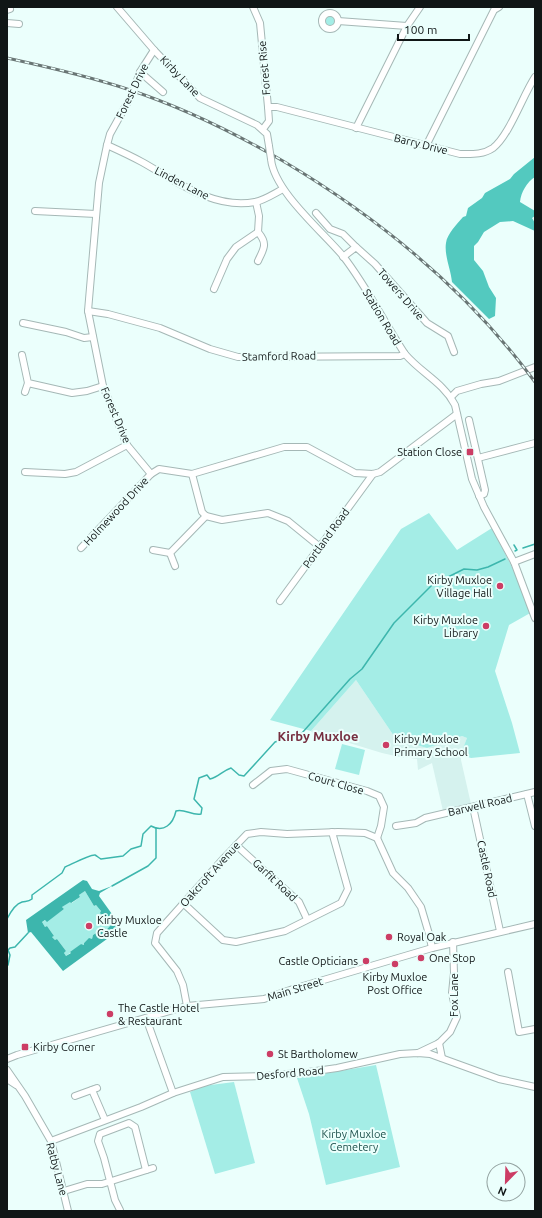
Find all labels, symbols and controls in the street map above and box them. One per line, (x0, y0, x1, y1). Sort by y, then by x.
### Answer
scale bar (398, 16, 469, 42)
text: 100 m (404, 23, 437, 36)
street label: Forest Rise (256, 40, 272, 96)
street label: Kirby Lane (158, 53, 202, 99)
street label: Forest Drive (113, 61, 151, 121)
street label: Barry Drive (393, 132, 449, 156)
street label: Linden Lane (153, 164, 211, 202)
street label: Towers Drive (375, 266, 427, 322)
street label: Station Road (361, 287, 403, 347)
street label: Stamford Road (242, 349, 316, 363)
street label: Forest Drive (99, 385, 133, 445)
place label: Station Close (397, 446, 462, 458)
marker: Station Close (465, 447, 475, 457)
street label: Holmewood Drive (81, 474, 151, 548)
street label: Portland Road (300, 506, 352, 570)
place label: Kirby Muxloe Village Hall (427, 574, 492, 599)
marker: Kirby Muxloe Village Hall (495, 581, 505, 591)
place label: Kirby Muxloe Library (413, 614, 479, 639)
marker: Kirby Muxloe Library (481, 621, 491, 631)
district label: Kirby Muxloe (278, 729, 358, 743)
place label: Kirby Muxloe Primary School (394, 733, 468, 758)
marker: Kirby Muxloe Primary School (381, 740, 391, 750)
street label: Court Close (307, 769, 365, 797)
street label: Barwell Road (447, 792, 513, 818)
street label: Oakcroft Avenue (178, 839, 242, 909)
street label: Castle Road (475, 839, 499, 899)
street label: Garfit Road (250, 856, 300, 904)
place label: Kirby Muxloe Castle (97, 914, 162, 939)
marker: Kirby Muxloe Castle (84, 921, 94, 931)
place label: Royal Oak (397, 931, 447, 943)
marker: Royal Oak (384, 932, 394, 942)
place label: One Stop (429, 952, 475, 964)
marker: One Stop (416, 953, 426, 963)
place label: Castle Opticians (279, 955, 358, 967)
marker: Castle Opticians (361, 956, 371, 966)
marker: Kirby Muxloe Post Office (390, 959, 400, 969)
place label: Kirby Muxloe Post Office (363, 971, 427, 996)
street label: Fox Lane (448, 973, 460, 1017)
street label: Main Street (266, 975, 325, 1003)
place label: The Castle Hotel & Restaurant (118, 1002, 199, 1027)
marker: The Castle Hotel & Restaurant (105, 1009, 115, 1019)
place label: Kirby Corner (33, 1041, 96, 1053)
marker: Kirby Corner (20, 1042, 30, 1052)
place label: St Bartholomew (278, 1048, 358, 1060)
marker: St Bartholomew (265, 1049, 275, 1059)
street label: Desford Road (256, 1064, 324, 1082)
park label: Kirby Muxloe Cemetery (322, 1128, 386, 1153)
street label: Ratby Lane (44, 1141, 70, 1197)
north arrow (486, 1162, 526, 1202)
text: N (496, 1184, 508, 1198)

